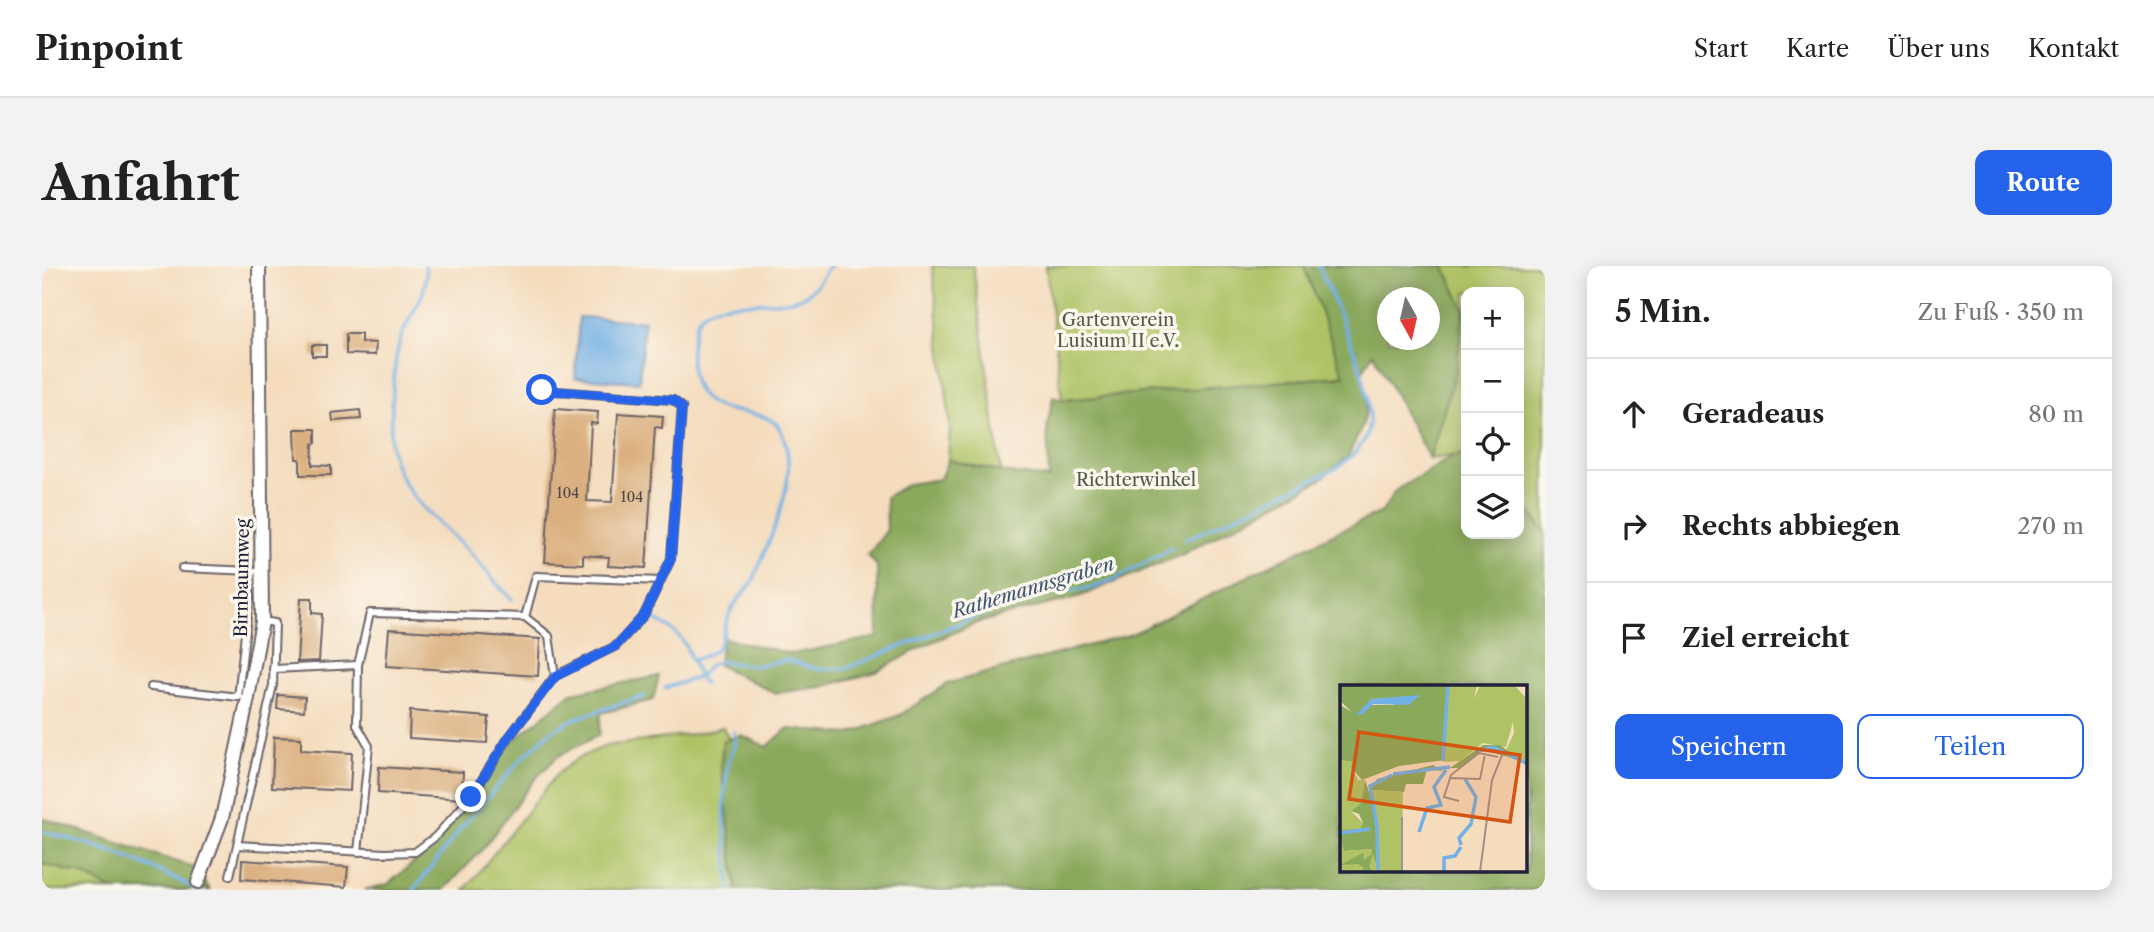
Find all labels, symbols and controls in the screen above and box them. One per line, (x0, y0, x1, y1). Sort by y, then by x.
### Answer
text: Pinpoint (35, 28, 183, 69)
text: Start (1694, 34, 1748, 63)
text: Karte (1786, 34, 1849, 63)
text: Über uns (1887, 34, 1990, 63)
text: Kontakt (2028, 34, 2119, 63)
button: Route (1975, 150, 2112, 215)
text: Anfahrt (42, 152, 240, 213)
north arrow (1377, 287, 1440, 350)
map controls (1461, 287, 1524, 539)
button: + (1461, 287, 1524, 350)
text: 5 Min. (1615, 293, 1711, 330)
text: Zu Fuß · 350 m (1918, 298, 2084, 326)
park label: Gartenverein Luisium II e.V. (1057, 309, 1179, 352)
button: − (1461, 350, 1524, 413)
route start (526, 374, 557, 405)
icon: ahead (1615, 395, 1653, 433)
text: Geradeaus (1682, 398, 1824, 430)
text: 80 m (2028, 400, 2084, 428)
button: locate (1461, 413, 1524, 476)
park label: Richterwinkel (1076, 469, 1196, 491)
button: layers (1461, 476, 1524, 539)
house number: 104 (557, 484, 579, 502)
house number: 104 (621, 488, 643, 506)
icon: right (1615, 507, 1653, 545)
text: Rechts abbiegen (1682, 510, 1900, 542)
text: 270 m (2017, 512, 2084, 540)
street label: Birnbaumweg (230, 518, 254, 637)
water label: Rathemannsgraben (948, 552, 1117, 624)
icon: arrive (1615, 619, 1653, 657)
text: Ziel erreicht (1682, 622, 1849, 654)
inset map (1340, 685, 1528, 872)
button: Speichern (1615, 714, 1843, 779)
button: Teilen (1857, 714, 2084, 779)
route end (455, 781, 486, 812)

